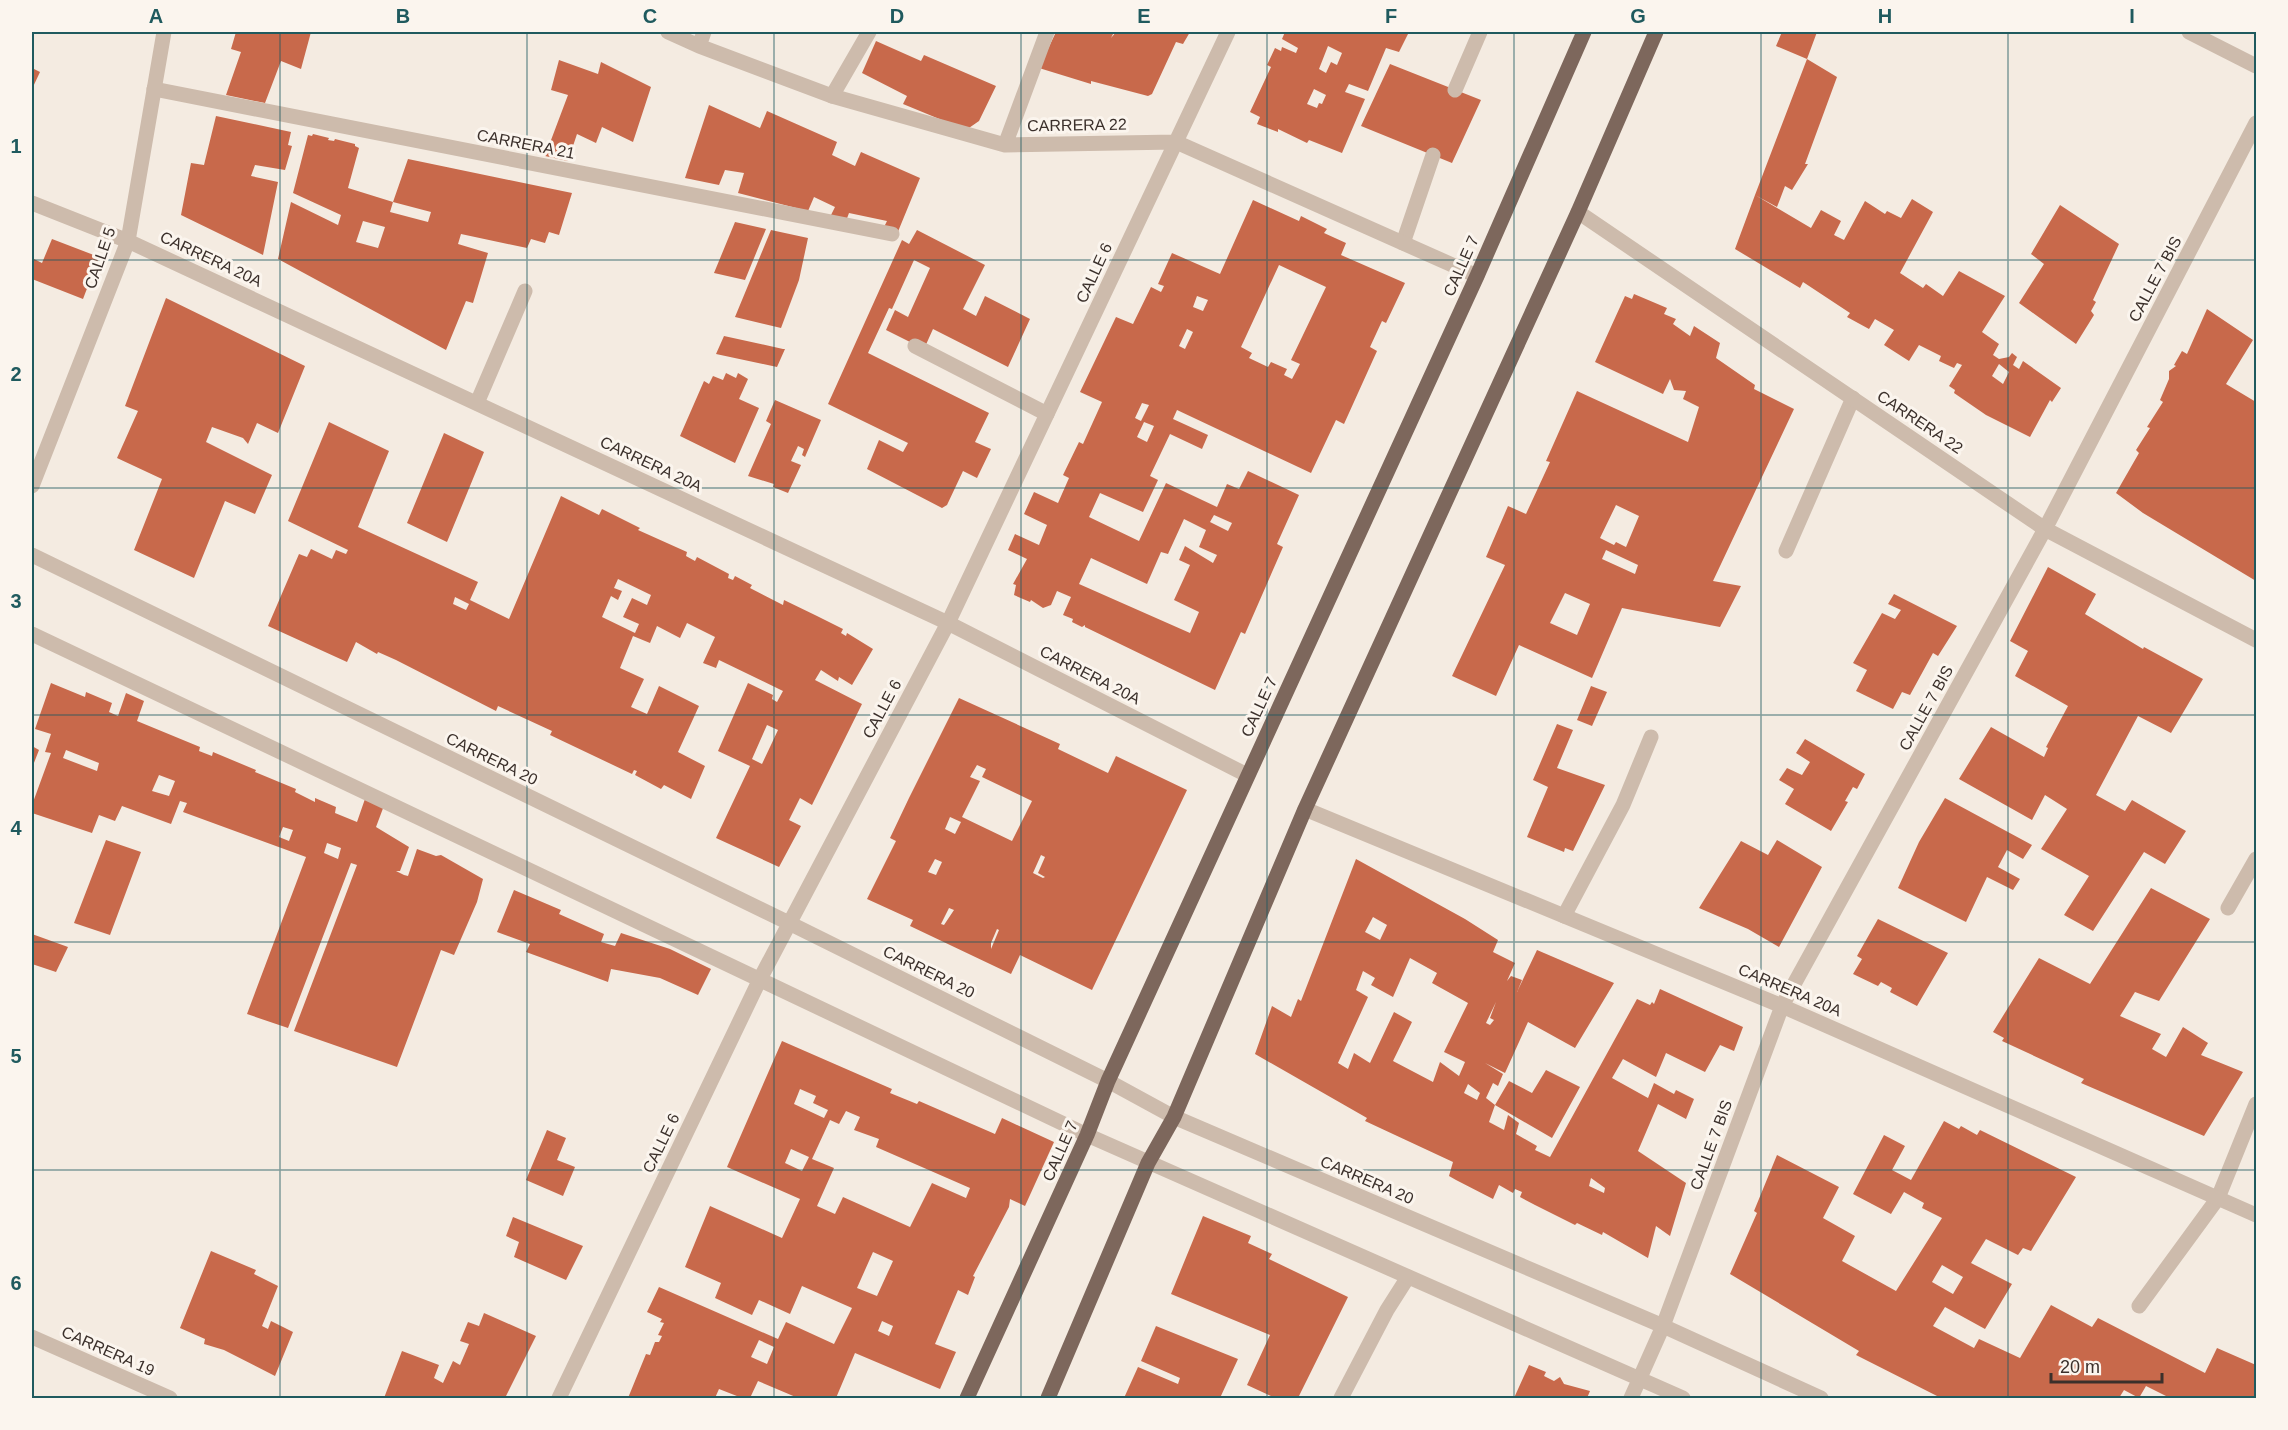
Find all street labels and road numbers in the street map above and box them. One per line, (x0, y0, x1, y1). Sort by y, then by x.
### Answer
street label: CARRERA 22 (1027, 116, 1127, 134)
street label: CARRERA 21 (475, 126, 577, 162)
street label: CALLE 5 (82, 225, 118, 291)
street label: CARRERA 20A (157, 228, 265, 290)
street label: CALLE 7 (1440, 233, 1482, 299)
street label: CALLE 7 BIS (2125, 233, 2185, 325)
street label: CALLE 6 (1073, 240, 1115, 306)
street label: CARRERA 22 (1874, 387, 1966, 457)
street label: CARRERA 20A (597, 433, 705, 495)
street label: CARRERA 20A (1037, 642, 1143, 708)
street label: CALLE 7 BIS (1896, 663, 1956, 753)
street label: CALLE 7 (1238, 674, 1280, 740)
street label: CALLE 6 (859, 677, 905, 741)
street label: CARRERA 20 (444, 730, 541, 789)
street label: CARRERA 20 (881, 943, 978, 1002)
street label: CARRERA 20A (1736, 961, 1844, 1019)
street label: CALLE 7 BIS (1687, 1098, 1735, 1192)
street label: CALLE 6 (639, 1110, 683, 1176)
street label: CALLE 7 (1039, 1118, 1081, 1184)
street label: CARRERA 20 (1318, 1153, 1416, 1207)
street label: CARRERA 19 (59, 1323, 157, 1379)

